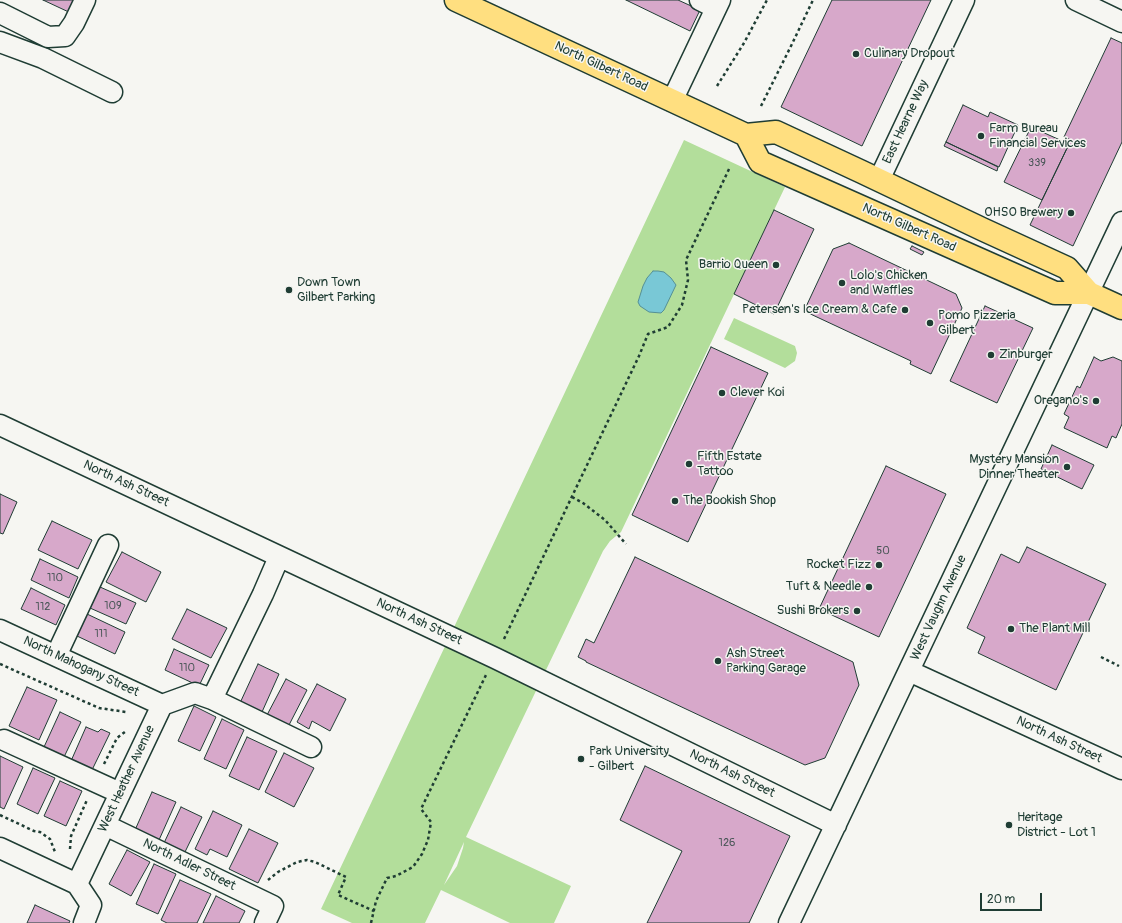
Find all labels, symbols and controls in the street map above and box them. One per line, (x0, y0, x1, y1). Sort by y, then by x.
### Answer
street label: North Gilbert Road (552, 39, 650, 95)
place label: Culinary Dropout (864, 46, 955, 62)
marker: Culinary Dropout (851, 49, 861, 59)
street label: East Hearne Way (880, 78, 932, 166)
place label: Farm Bureau Financial Services (989, 121, 1086, 152)
marker: Farm Bureau Financial Services (976, 131, 986, 141)
house number: 339 (1028, 156, 1046, 170)
street label: North Gilbert Road (860, 200, 958, 256)
place label: OHSO Brewery (984, 205, 1063, 221)
marker: OHSO Brewery (1066, 208, 1076, 218)
place label: Barrio Queen (699, 257, 768, 273)
marker: Barrio Queen (771, 260, 781, 270)
place label: Lolo's Chicken and Waffles (850, 268, 928, 299)
place label: Down Town Gilbert Parking (297, 275, 375, 306)
marker: Lolo's Chicken and Waffles (837, 278, 847, 288)
marker: Down Town Gilbert Parking (284, 285, 294, 295)
place label: Petersen's Ice Cream & Cafe (742, 302, 897, 318)
marker: Petersen's Ice Cream & Cafe (900, 305, 910, 315)
place label: Pomo Pizzeria Gilbert (938, 308, 1016, 339)
marker: Pomo Pizzeria Gilbert (925, 318, 935, 328)
place label: Zinburger (999, 347, 1053, 363)
marker: Zinburger (986, 350, 996, 360)
place label: Clever Koi (730, 385, 784, 401)
marker: Clever Koi (717, 388, 727, 398)
place label: Oregano's (1034, 393, 1088, 409)
marker: Oregano's (1091, 396, 1101, 406)
place label: Fifth Estate Tattoo (697, 449, 762, 480)
place label: Mystery Mansion Dinner Theater (969, 452, 1059, 483)
street label: North Ash Street (81, 457, 171, 511)
marker: Fifth Estate Tattoo (684, 459, 694, 469)
marker: Mystery Mansion Dinner Theater (1062, 462, 1072, 472)
place label: The Bookish Shop (683, 493, 776, 509)
marker: The Bookish Shop (670, 496, 680, 506)
house number: 50 (876, 544, 890, 558)
street label: West Vaughn Avenue (908, 553, 970, 663)
place label: Rocket Fizz (806, 557, 871, 573)
marker: Rocket Fizz (874, 560, 884, 570)
house number: 110 (47, 571, 63, 585)
place label: Tuft & Needle (786, 579, 861, 595)
marker: Tuft & Needle (864, 582, 874, 592)
street label: North Ash Street (374, 595, 464, 649)
house number: 109 (104, 599, 122, 613)
house number: 112 (36, 600, 50, 614)
place label: Sushi Brokers (777, 603, 849, 619)
marker: Sushi Brokers (852, 606, 862, 616)
place label: The Plant Mill (1019, 621, 1091, 637)
marker: The Plant Mill (1006, 624, 1016, 634)
house number: 111 (95, 627, 107, 641)
street label: North Mahogany Street (21, 633, 141, 701)
place label: Ash Street Parking Garage (726, 646, 806, 677)
marker: Ash Street Parking Garage (713, 656, 723, 666)
house number: 110 (179, 661, 195, 675)
street label: North Ash Street (1014, 713, 1104, 767)
street label: West Heather Avenue (95, 723, 159, 835)
place label: Park University - Gilbert (589, 744, 669, 775)
street label: North Ash Street (687, 747, 777, 801)
marker: Park University - Gilbert (576, 754, 586, 764)
place label: Heritage District - Lot 1 (1017, 810, 1096, 841)
marker: Heritage District - Lot 1 (1004, 820, 1014, 830)
street label: North Adler Street (140, 836, 238, 894)
house number: 126 (719, 836, 735, 850)
scale bar (982, 885, 1044, 911)
text: 20 m (987, 892, 1015, 907)

